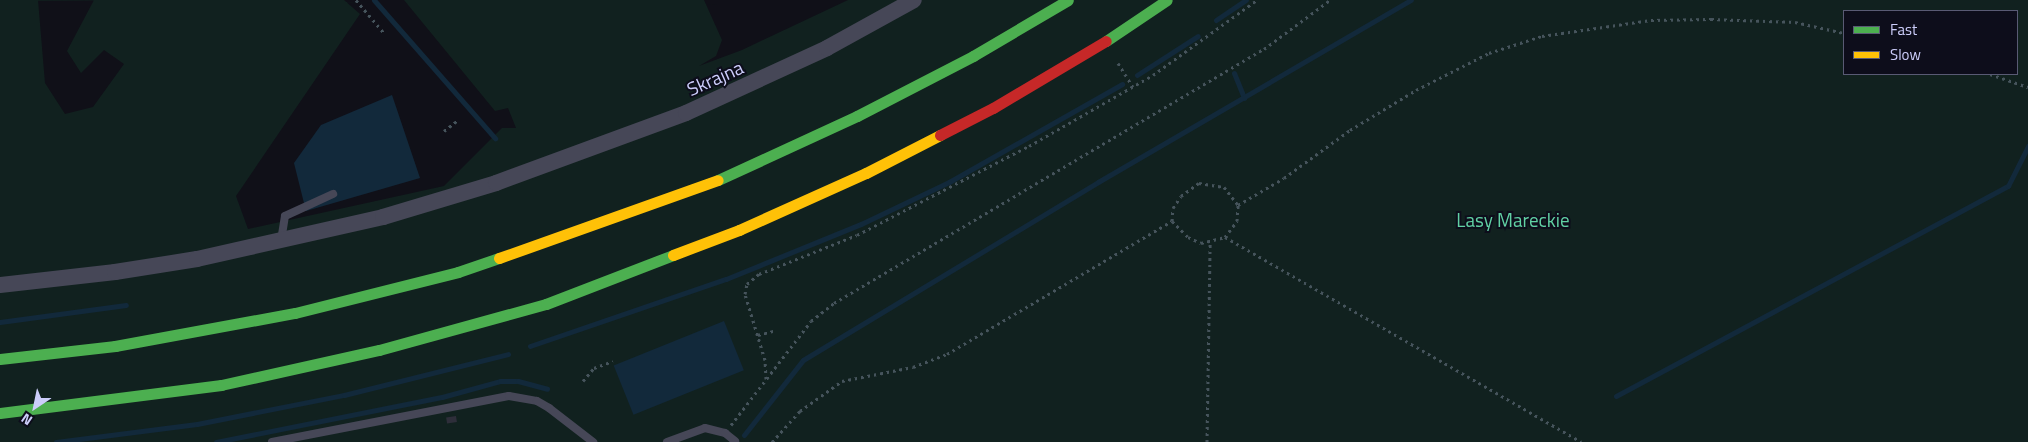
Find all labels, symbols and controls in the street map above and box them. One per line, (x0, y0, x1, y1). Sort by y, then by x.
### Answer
legend (1843, 10, 2018, 75)
text: Fast (1890, 18, 1917, 41)
text: Slow (1890, 43, 1921, 66)
street label: Skrajna (683, 56, 747, 100)
park label: Lasy Mareckie (1456, 209, 1570, 231)
north arrow (10, 382, 60, 432)
text: N (16, 408, 36, 431)

